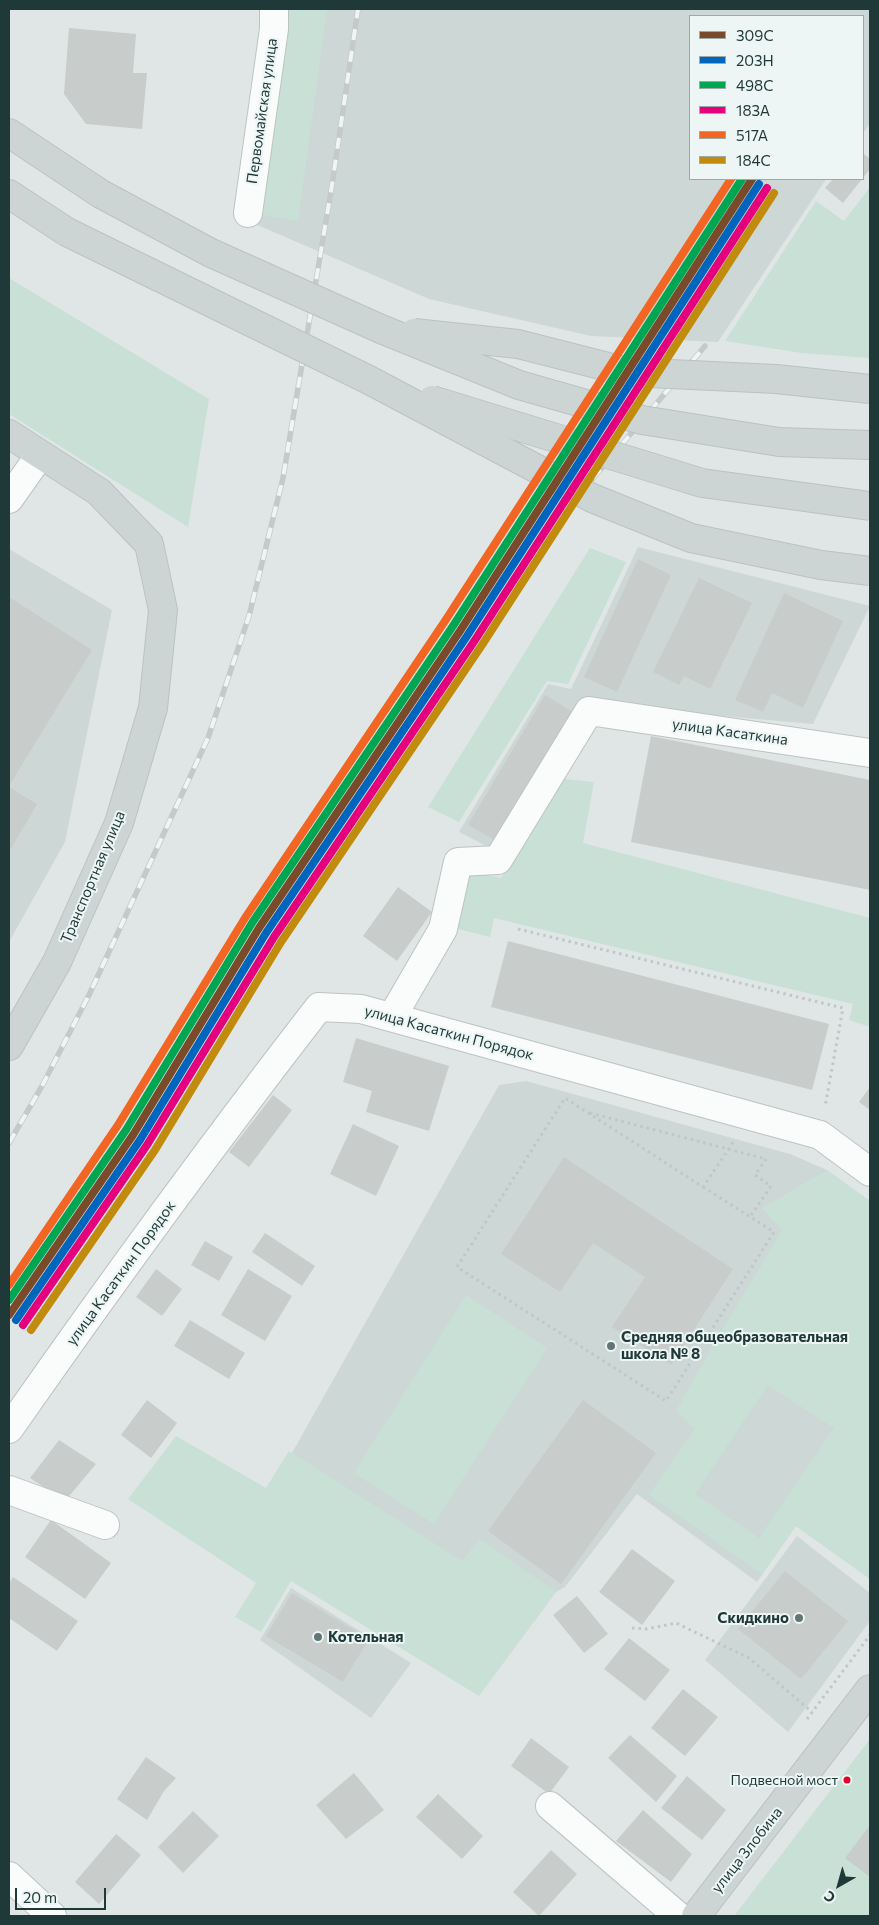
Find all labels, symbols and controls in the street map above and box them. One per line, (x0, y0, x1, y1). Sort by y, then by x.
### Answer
legend (689, 15, 864, 180)
text: 309С (736, 26, 774, 44)
street label: Первомайская улица (243, 37, 281, 185)
text: 203Н (736, 51, 774, 69)
text: 498С (736, 76, 774, 94)
text: 183А (736, 101, 770, 119)
text: 517А (736, 126, 768, 144)
text: 184С (736, 151, 771, 169)
street label: улица Касаткина (671, 715, 789, 749)
street label: Транспортная улица (57, 808, 129, 946)
street label: улица Касаткин Порядок (362, 1002, 536, 1064)
street label: улица Касаткин Порядок (62, 1197, 180, 1349)
place label: Средняя общеобразовательная школа № 8 (621, 1328, 848, 1363)
marker: Средняя общеобразовательная школа № 8 (605, 1340, 617, 1352)
place label: Скидкино (717, 1609, 789, 1627)
marker: Скидкино (793, 1612, 805, 1624)
place label: Котельная (328, 1628, 404, 1646)
marker: Котельная (312, 1631, 324, 1643)
place label: Подвесной мост (730, 1772, 838, 1788)
marker: Подвесной мост (842, 1775, 852, 1785)
street label: улица Злобина (708, 1803, 786, 1897)
north arrow (814, 1860, 864, 1910)
scale bar (18, 1878, 109, 1910)
text: 20 m (23, 1888, 57, 1906)
text: С (820, 1888, 838, 1907)

